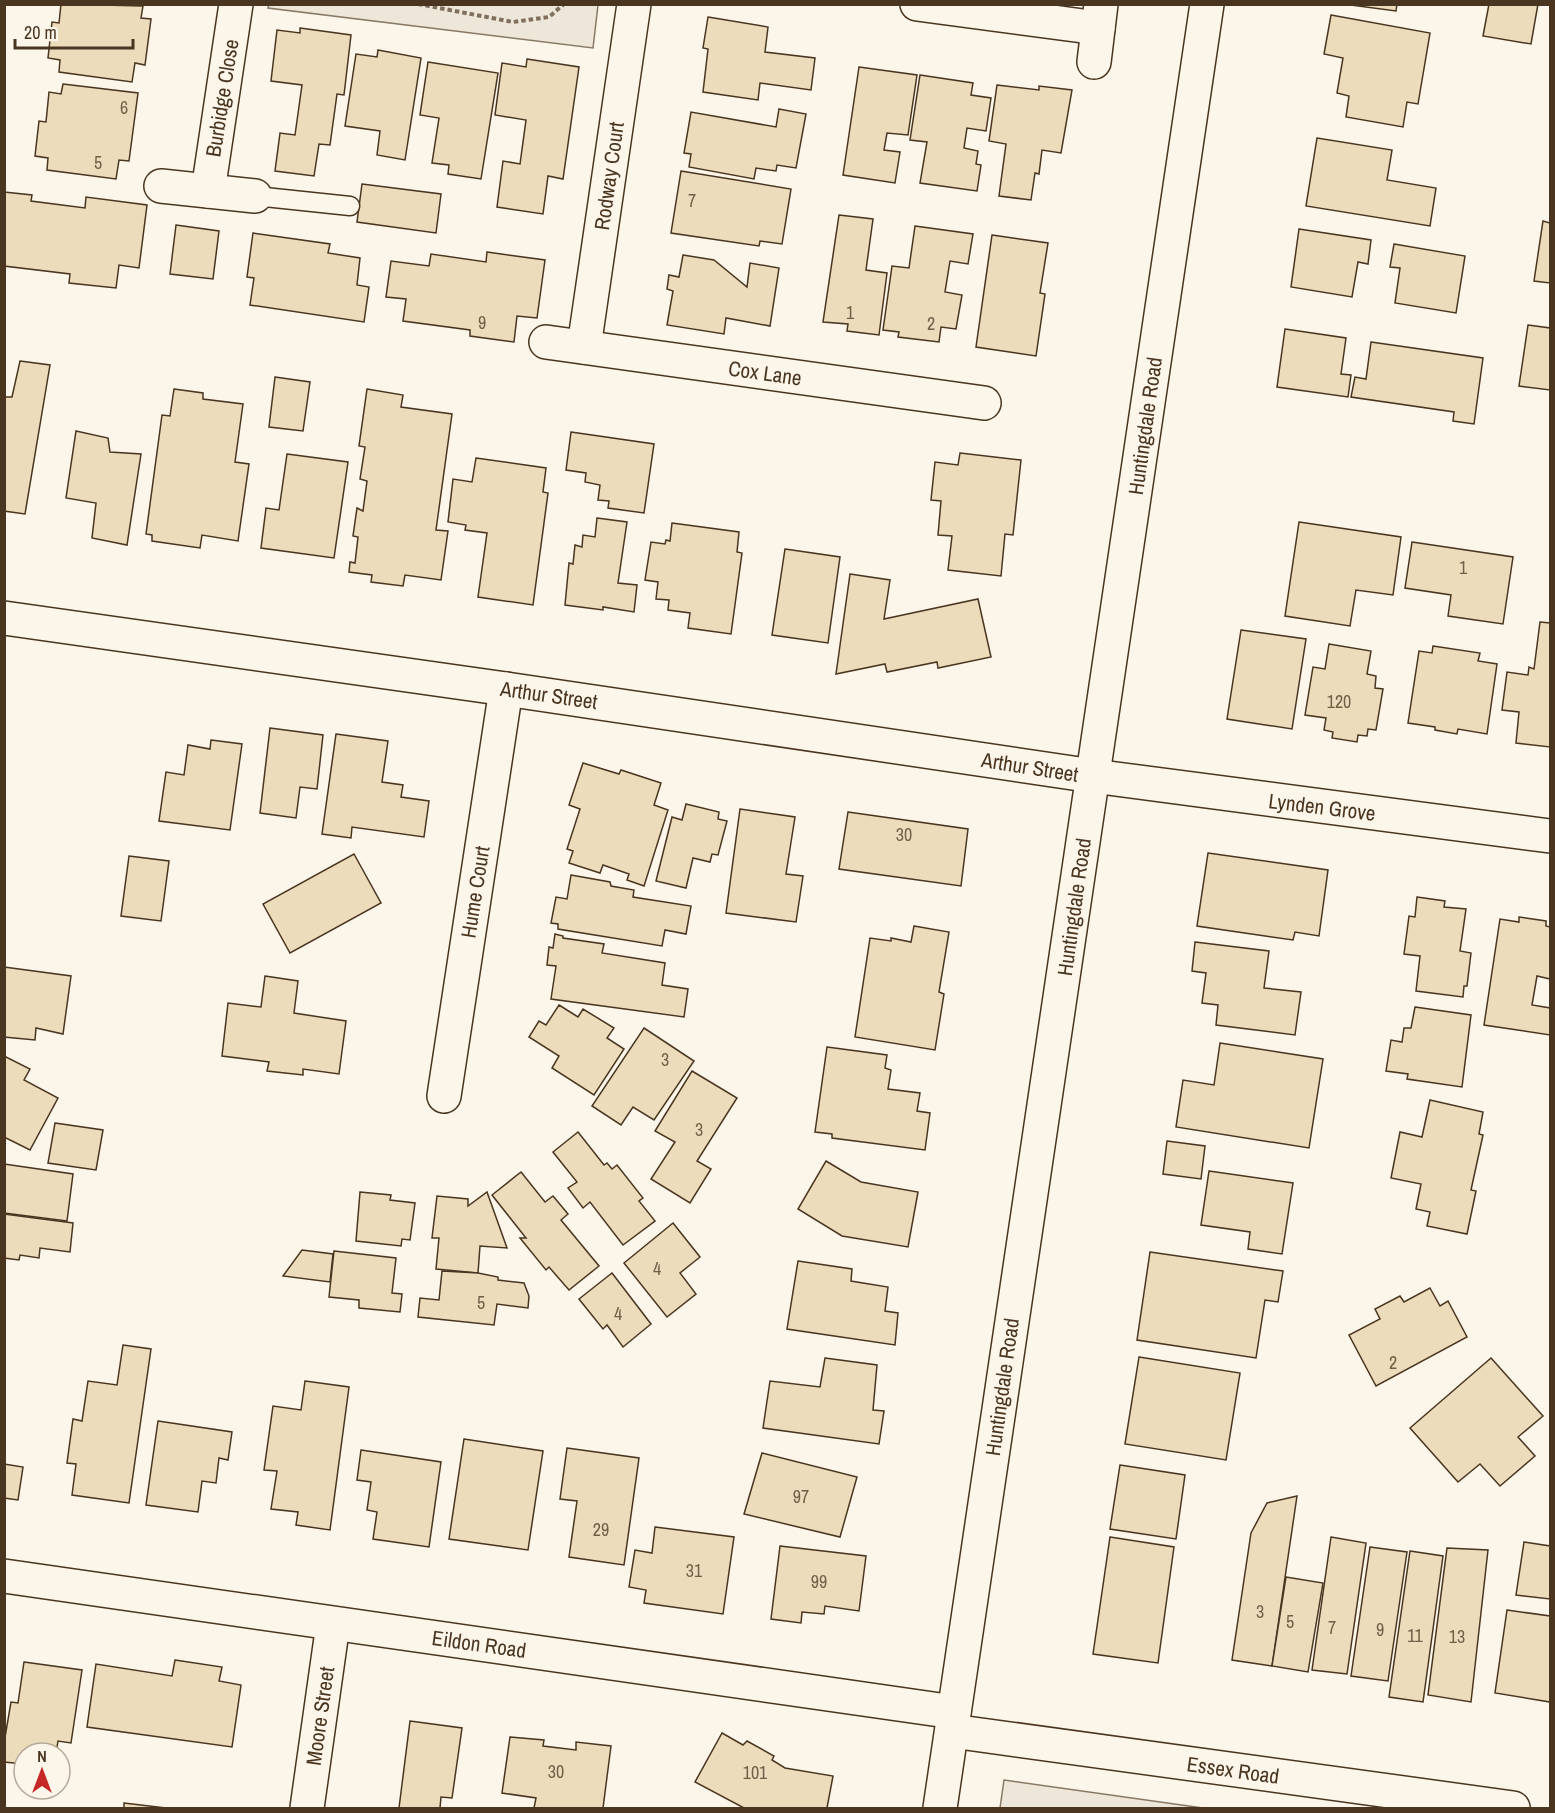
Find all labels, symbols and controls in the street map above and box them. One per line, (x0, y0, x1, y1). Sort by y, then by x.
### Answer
scale bar (15, 12, 134, 50)
text: 20 m (24, 20, 57, 45)
street label: Burbidge Close (198, 37, 246, 159)
house number: 6 (120, 95, 128, 120)
street label: Rodway Court (587, 120, 631, 232)
house number: 5 (94, 150, 102, 175)
house number: 7 (688, 188, 696, 213)
house number: 1 (846, 300, 855, 325)
house number: 9 (478, 310, 486, 335)
house number: 2 (927, 311, 935, 336)
street label: Cox Lane (726, 354, 804, 392)
street label: Huntingdale Road (1121, 355, 1169, 497)
house number: 1 (1459, 555, 1468, 580)
street label: Arthur Street (498, 674, 600, 716)
house number: 120 (1327, 689, 1351, 714)
street label: Arthur Street (979, 745, 1081, 789)
street label: Lynden Grove (1267, 786, 1377, 828)
house number: 30 (896, 822, 912, 847)
street label: Huntingdale Road (1050, 836, 1098, 978)
street label: Hume Court (453, 844, 497, 940)
house number: 3 (661, 1047, 669, 1072)
house number: 3 (695, 1117, 703, 1142)
house number: 4 (653, 1256, 661, 1281)
house number: 5 (477, 1290, 485, 1315)
house number: 4 (614, 1301, 622, 1326)
street label: Huntingdale Road (978, 1316, 1026, 1458)
house number: 2 (1389, 1350, 1397, 1375)
house number: 97 (793, 1484, 809, 1509)
house number: 29 (593, 1517, 609, 1542)
house number: 31 (686, 1558, 703, 1583)
house number: 99 (811, 1569, 827, 1594)
house number: 3 (1256, 1599, 1264, 1624)
house number: 5 (1286, 1609, 1294, 1634)
house number: 7 (1328, 1615, 1336, 1640)
house number: 9 (1376, 1617, 1384, 1642)
street label: Eildon Road (430, 1623, 528, 1665)
house number: 11 (1407, 1623, 1423, 1648)
house number: 13 (1449, 1624, 1465, 1649)
street label: Moore Street (299, 1664, 341, 1767)
north arrow (12, 1741, 72, 1801)
text: N (37, 1745, 47, 1767)
street label: Essex Road (1185, 1749, 1281, 1791)
house number: 30 (548, 1759, 564, 1784)
house number: 101 (743, 1760, 768, 1785)

